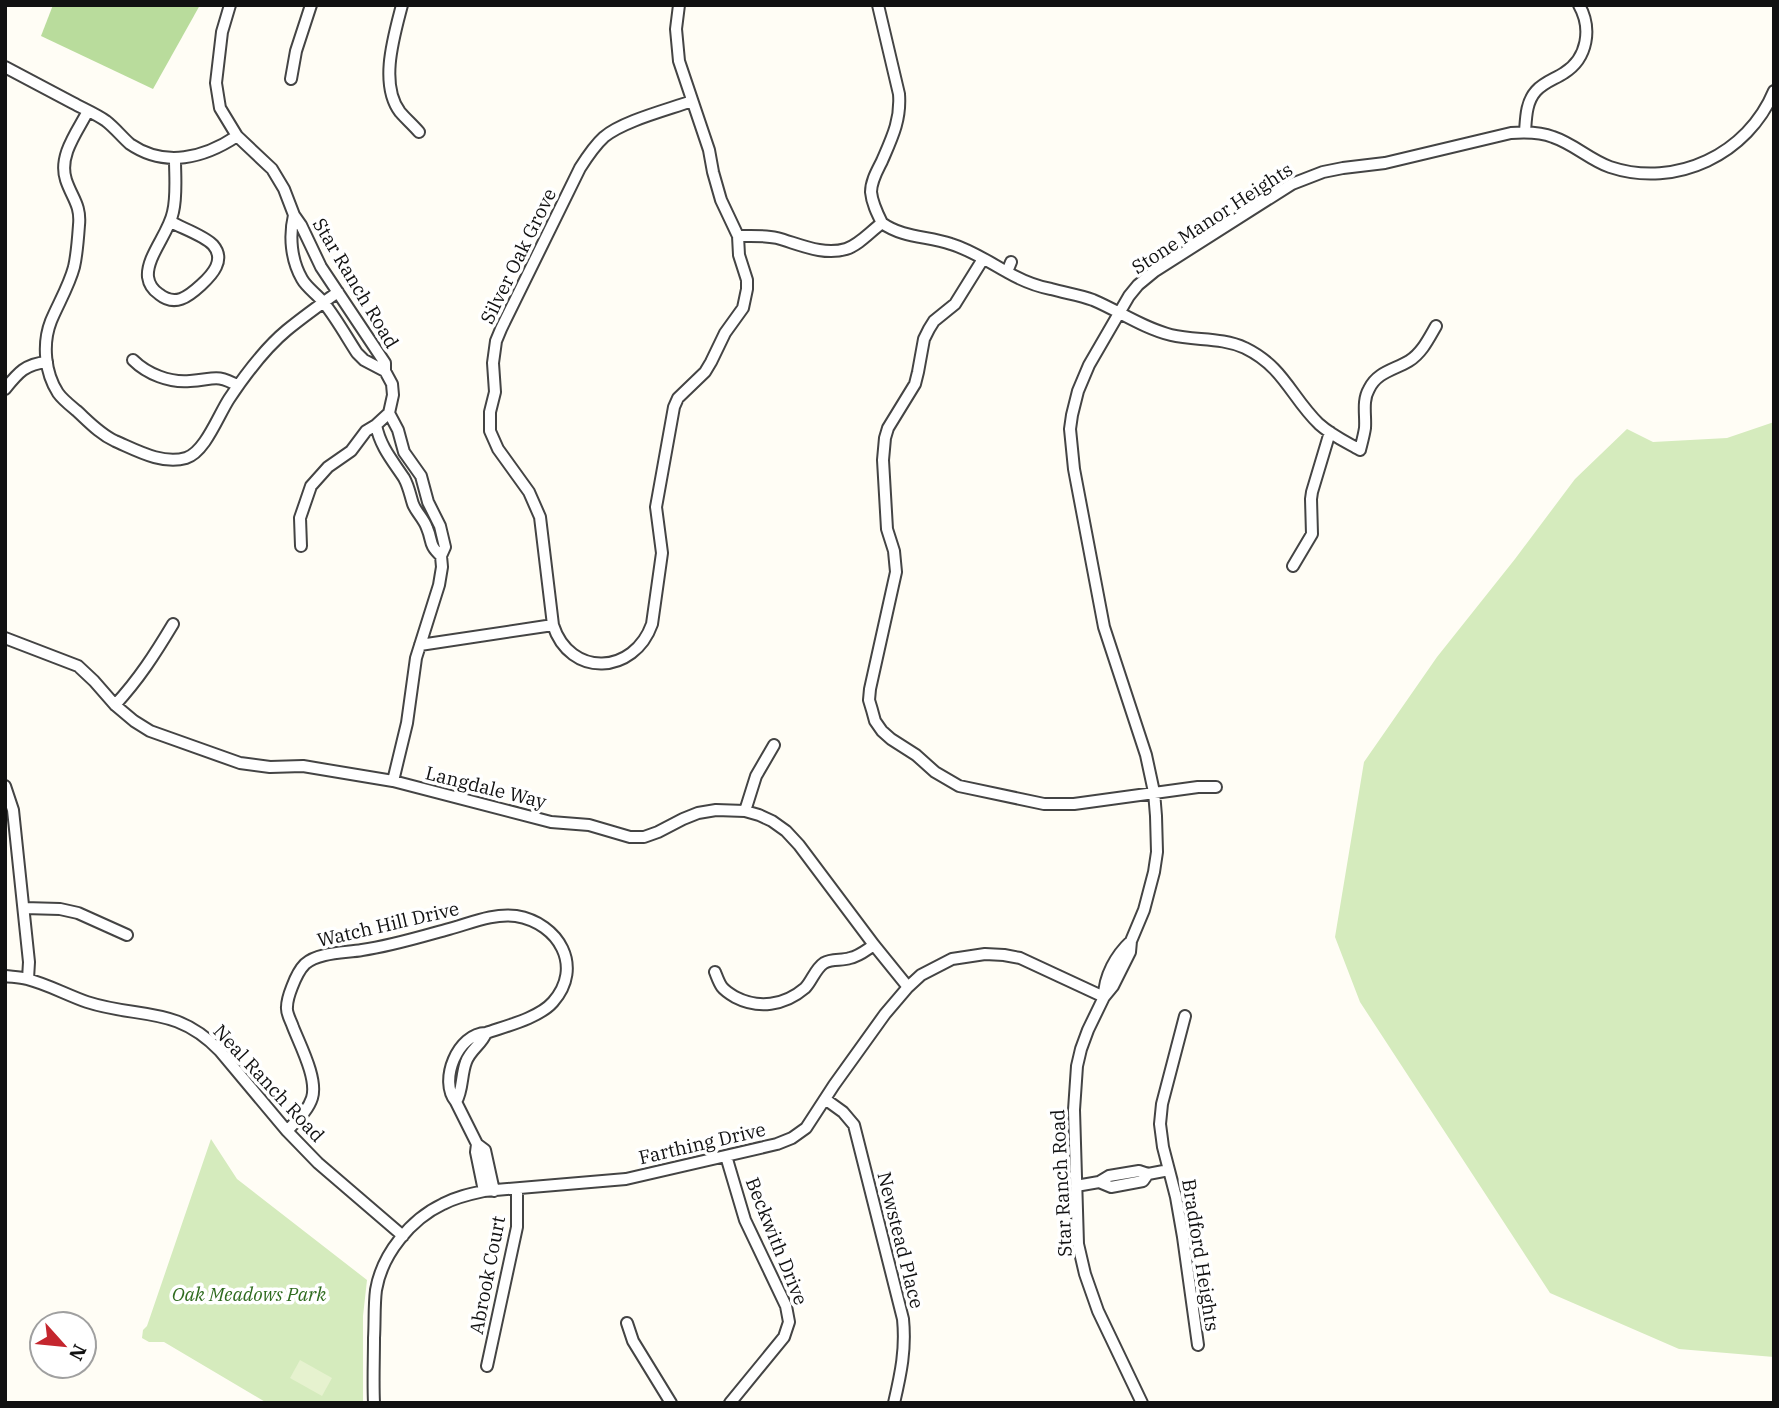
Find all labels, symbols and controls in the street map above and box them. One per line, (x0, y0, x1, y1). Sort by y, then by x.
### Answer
street label: Stone Manor Heights (1127, 157, 1297, 279)
street label: Silver Oak Grove (475, 184, 561, 328)
street label: Star Ranch Road (308, 213, 404, 353)
street label: Langdale Way (423, 760, 550, 814)
street label: Watch Hill Drive (315, 896, 461, 952)
street label: Neal Ranch Road (208, 1019, 330, 1147)
street label: Star Ranch Road (1045, 1109, 1077, 1257)
street label: Farthing Drive (636, 1117, 768, 1169)
street label: Newstead Place (872, 1169, 930, 1311)
street label: Beckwith Drive (740, 1174, 814, 1308)
street label: Bradford Heights (1177, 1177, 1225, 1333)
street label: Abrook Court (464, 1214, 510, 1336)
park label: Oak Meadows Park (172, 1282, 327, 1306)
north arrow (28, 1310, 98, 1380)
text: N (64, 1341, 92, 1365)

